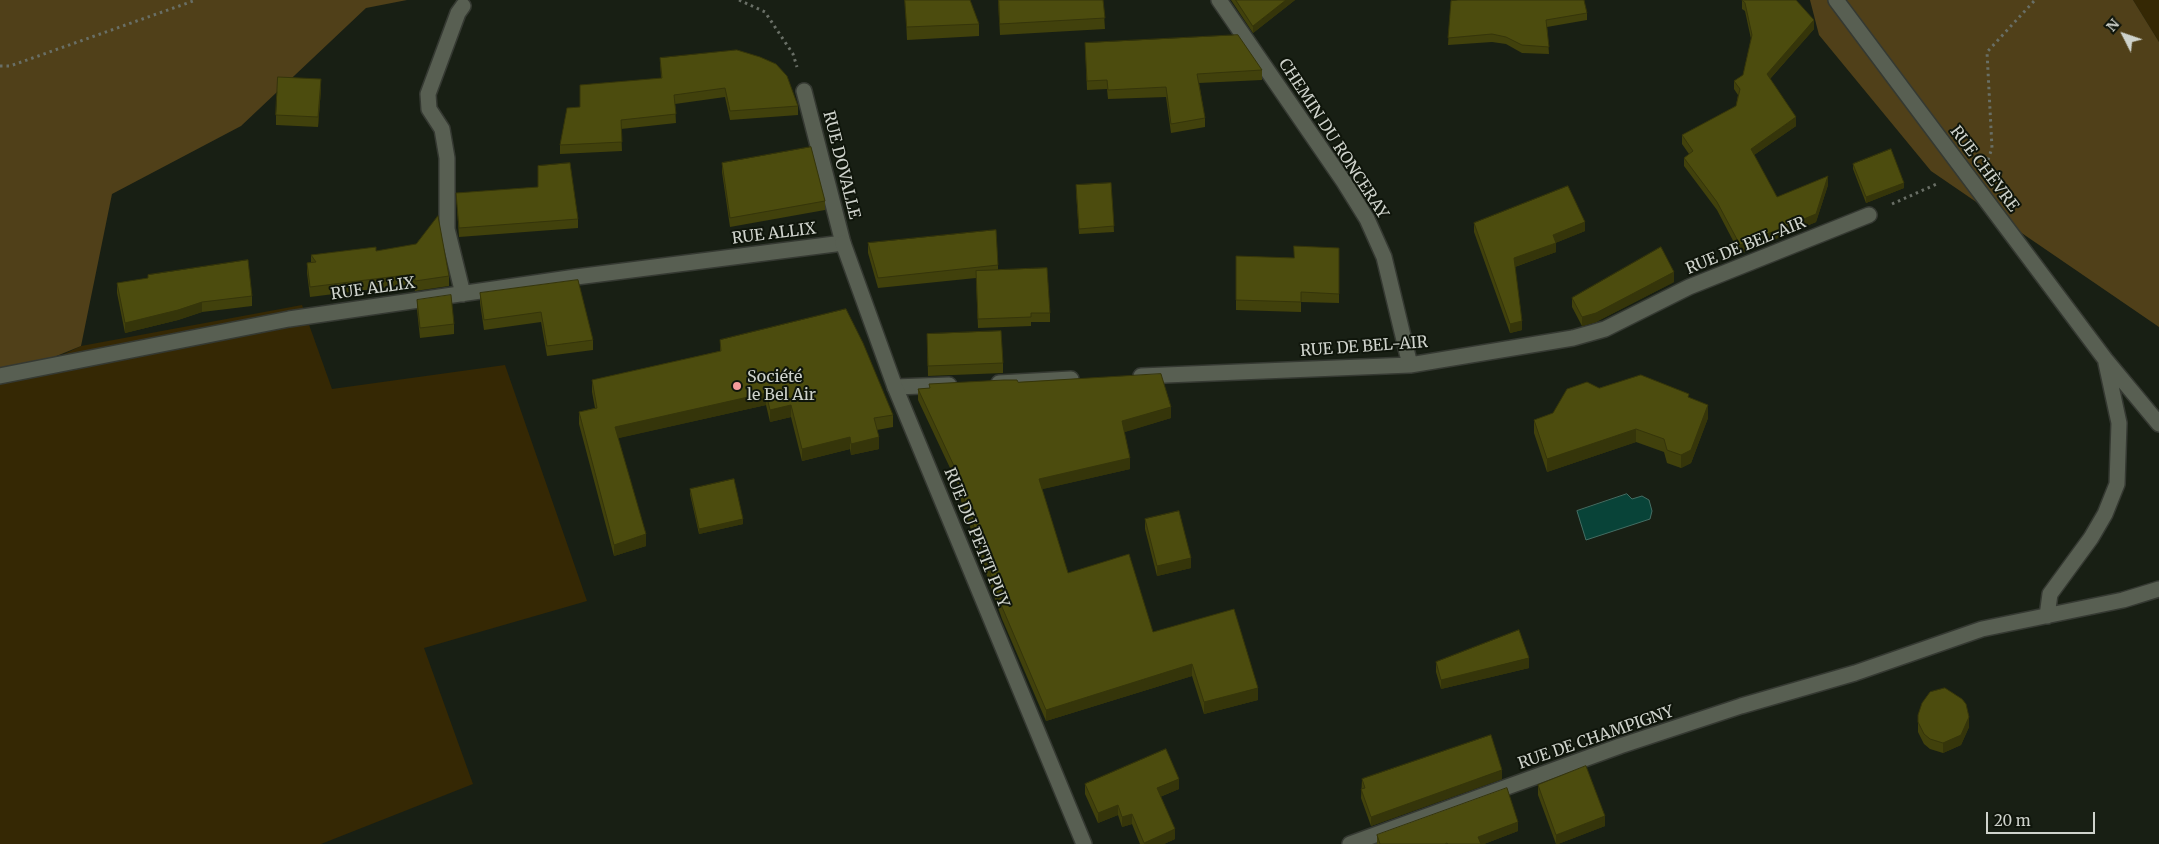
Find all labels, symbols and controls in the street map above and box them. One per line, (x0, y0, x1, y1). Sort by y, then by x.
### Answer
north arrow (2099, 10, 2149, 60)
text: N (2102, 15, 2123, 35)
street label: CHEMIN DU RONCERAY (1274, 55, 1392, 223)
street label: RUE DOVALLE (818, 109, 864, 221)
street label: RUE CHÈVRE (1946, 122, 2022, 216)
street label: RUE DE BEL-AIR (1683, 213, 1809, 279)
street label: RUE ALLIX (731, 219, 817, 249)
street label: RUE ALLIX (330, 274, 416, 304)
street label: RUE DE BEL-AIR (1300, 333, 1428, 361)
place label: Société le Bel Air (747, 367, 816, 405)
marker: Société le Bel Air (731, 380, 743, 392)
street label: RUE DU PETIT PUY (939, 465, 1013, 611)
street label: RUE DE CHAMPIGNY (1516, 702, 1676, 774)
scale bar (1989, 802, 2098, 834)
text: 20 m (1994, 811, 2031, 830)

